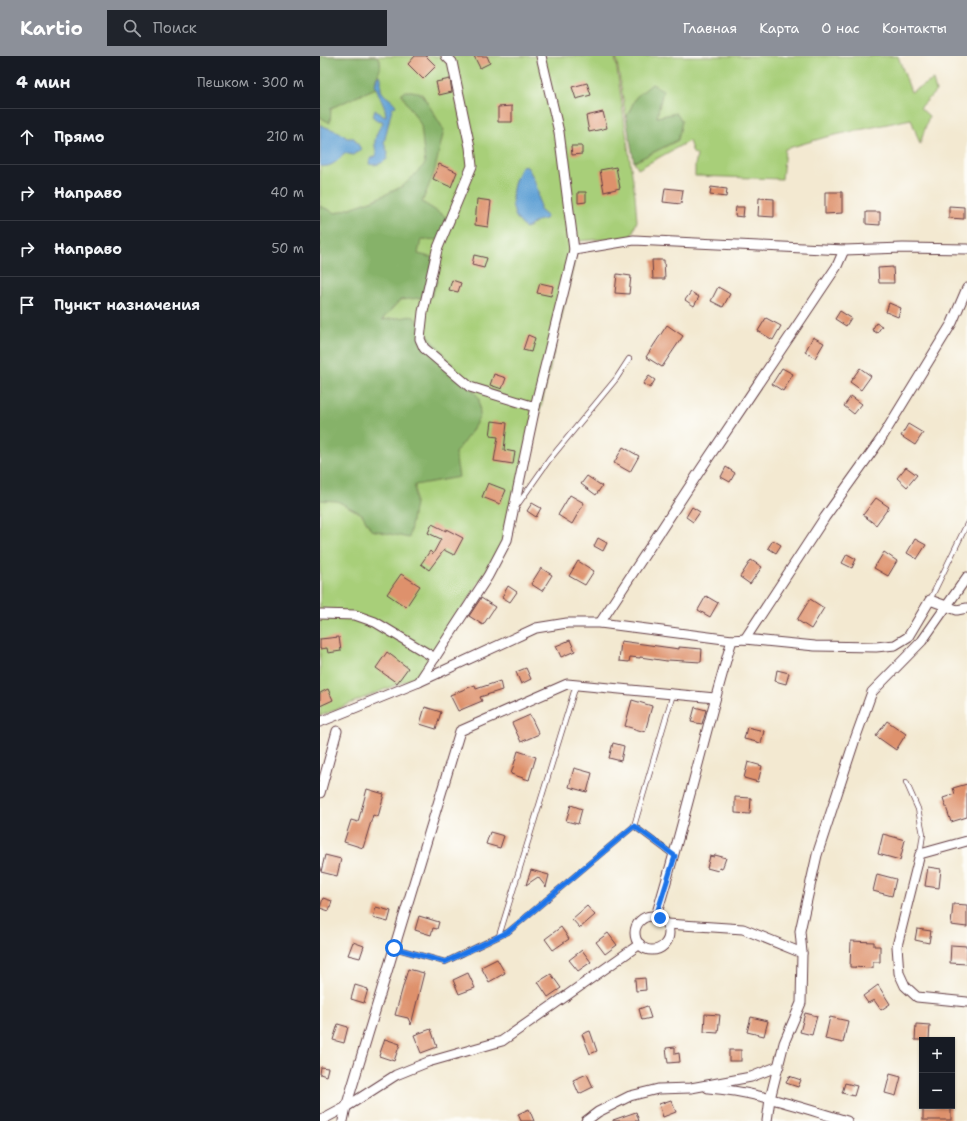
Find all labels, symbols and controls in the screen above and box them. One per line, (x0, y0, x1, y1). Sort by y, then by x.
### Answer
search box (107, 10, 387, 46)
text: Kartio (20, 16, 83, 41)
icon: search (121, 17, 143, 39)
text: Поиск (153, 18, 197, 38)
text: Главная (683, 19, 737, 37)
text: Карта (759, 19, 799, 37)
text: О нас (821, 19, 860, 37)
text: Контакты (882, 19, 947, 37)
text: 4 мин (16, 71, 71, 93)
text: Пешком · 300 m (197, 74, 304, 91)
icon: ahead (16, 126, 38, 148)
text: Прямо (54, 127, 104, 147)
text: 210 m (266, 128, 304, 145)
icon: right (16, 182, 38, 204)
text: Направо (54, 183, 122, 203)
text: 40 m (270, 184, 304, 201)
icon: right (16, 238, 38, 260)
text: Направо (54, 239, 122, 259)
text: 50 m (271, 240, 304, 257)
icon: arrive (16, 294, 38, 316)
text: Пункт назначения (54, 295, 200, 315)
route end (651, 909, 669, 927)
route start (385, 939, 403, 957)
map controls (919, 1037, 955, 1109)
button: + (919, 1037, 955, 1073)
button: − (919, 1073, 955, 1109)

